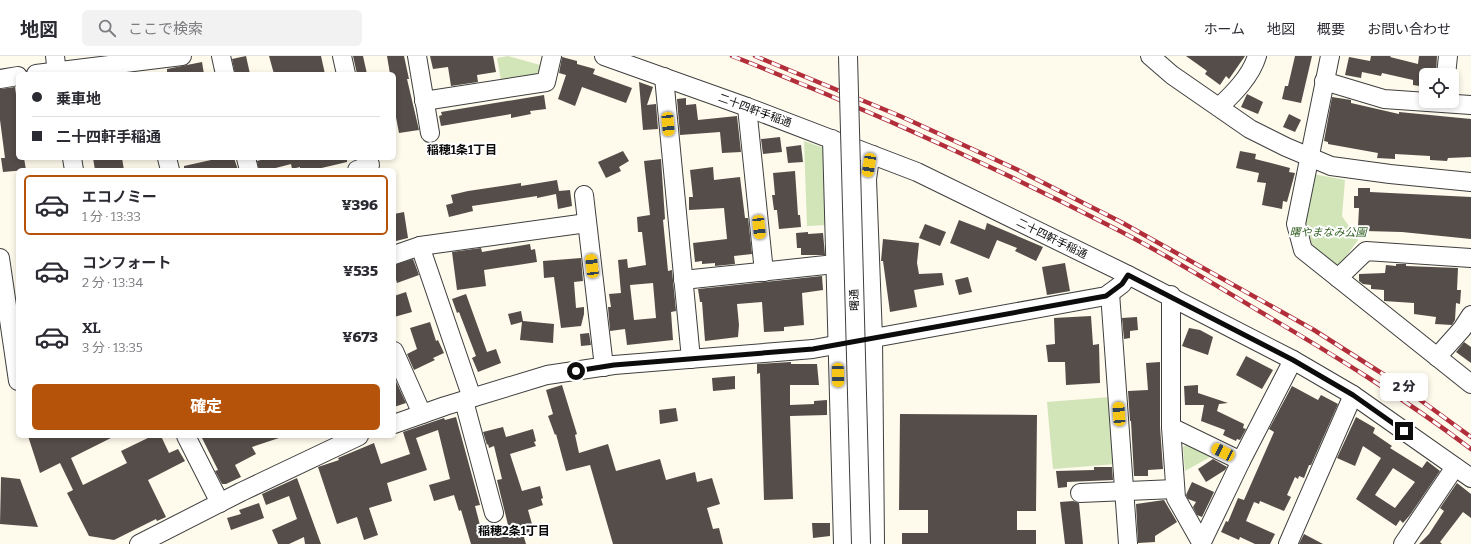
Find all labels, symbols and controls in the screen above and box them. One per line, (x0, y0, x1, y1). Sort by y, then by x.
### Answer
search box (82, 10, 362, 46)
icon: search (96, 17, 118, 39)
text: 地図 (20, 18, 58, 41)
text: ここで検索 (128, 20, 203, 38)
text: ホーム (1203, 21, 1245, 38)
text: 地図 (1267, 21, 1295, 38)
text: 概要 (1317, 21, 1345, 38)
text: お問い合わせ (1367, 21, 1451, 38)
map controls (1419, 68, 1459, 108)
button: locate (1419, 68, 1459, 108)
text: 乗車地 (56, 90, 101, 108)
street label: 二十四軒手稲通 (716, 91, 793, 130)
car (661, 112, 675, 136)
text: 二十四軒手稲通 (56, 128, 161, 146)
district label: 稲穂1条1丁目 (427, 143, 497, 157)
car (861, 152, 877, 178)
icon: car (34, 187, 70, 223)
text: エコノミー (82, 188, 157, 206)
text: ¥396 (342, 196, 378, 214)
text: 1 分 · 13:33 (82, 209, 141, 224)
car (752, 214, 766, 240)
street label: 二十四軒手稲通 (1014, 216, 1089, 261)
park label: 曙やまなみ公園 (1290, 226, 1368, 239)
icon: car (34, 253, 70, 289)
car (585, 253, 599, 279)
text: コンフォート (82, 254, 172, 272)
text: ¥535 (343, 262, 378, 280)
text: 2 分 · 13:34 (82, 275, 143, 290)
street label: 曙通 (848, 289, 861, 311)
icon: car (34, 319, 70, 355)
text: XL (82, 319, 101, 337)
text: ¥673 (342, 328, 378, 346)
text: 3 分 · 13:35 (82, 340, 143, 355)
route start (567, 362, 585, 380)
car (832, 363, 844, 387)
callout: 2 分 (1380, 373, 1428, 401)
text: 2 分 (1393, 379, 1415, 394)
button: 確定 (32, 384, 380, 430)
car (1112, 402, 1126, 426)
route end (1395, 422, 1413, 440)
car (1210, 441, 1236, 463)
district label: 稲穂2条1丁目 (478, 524, 550, 538)

